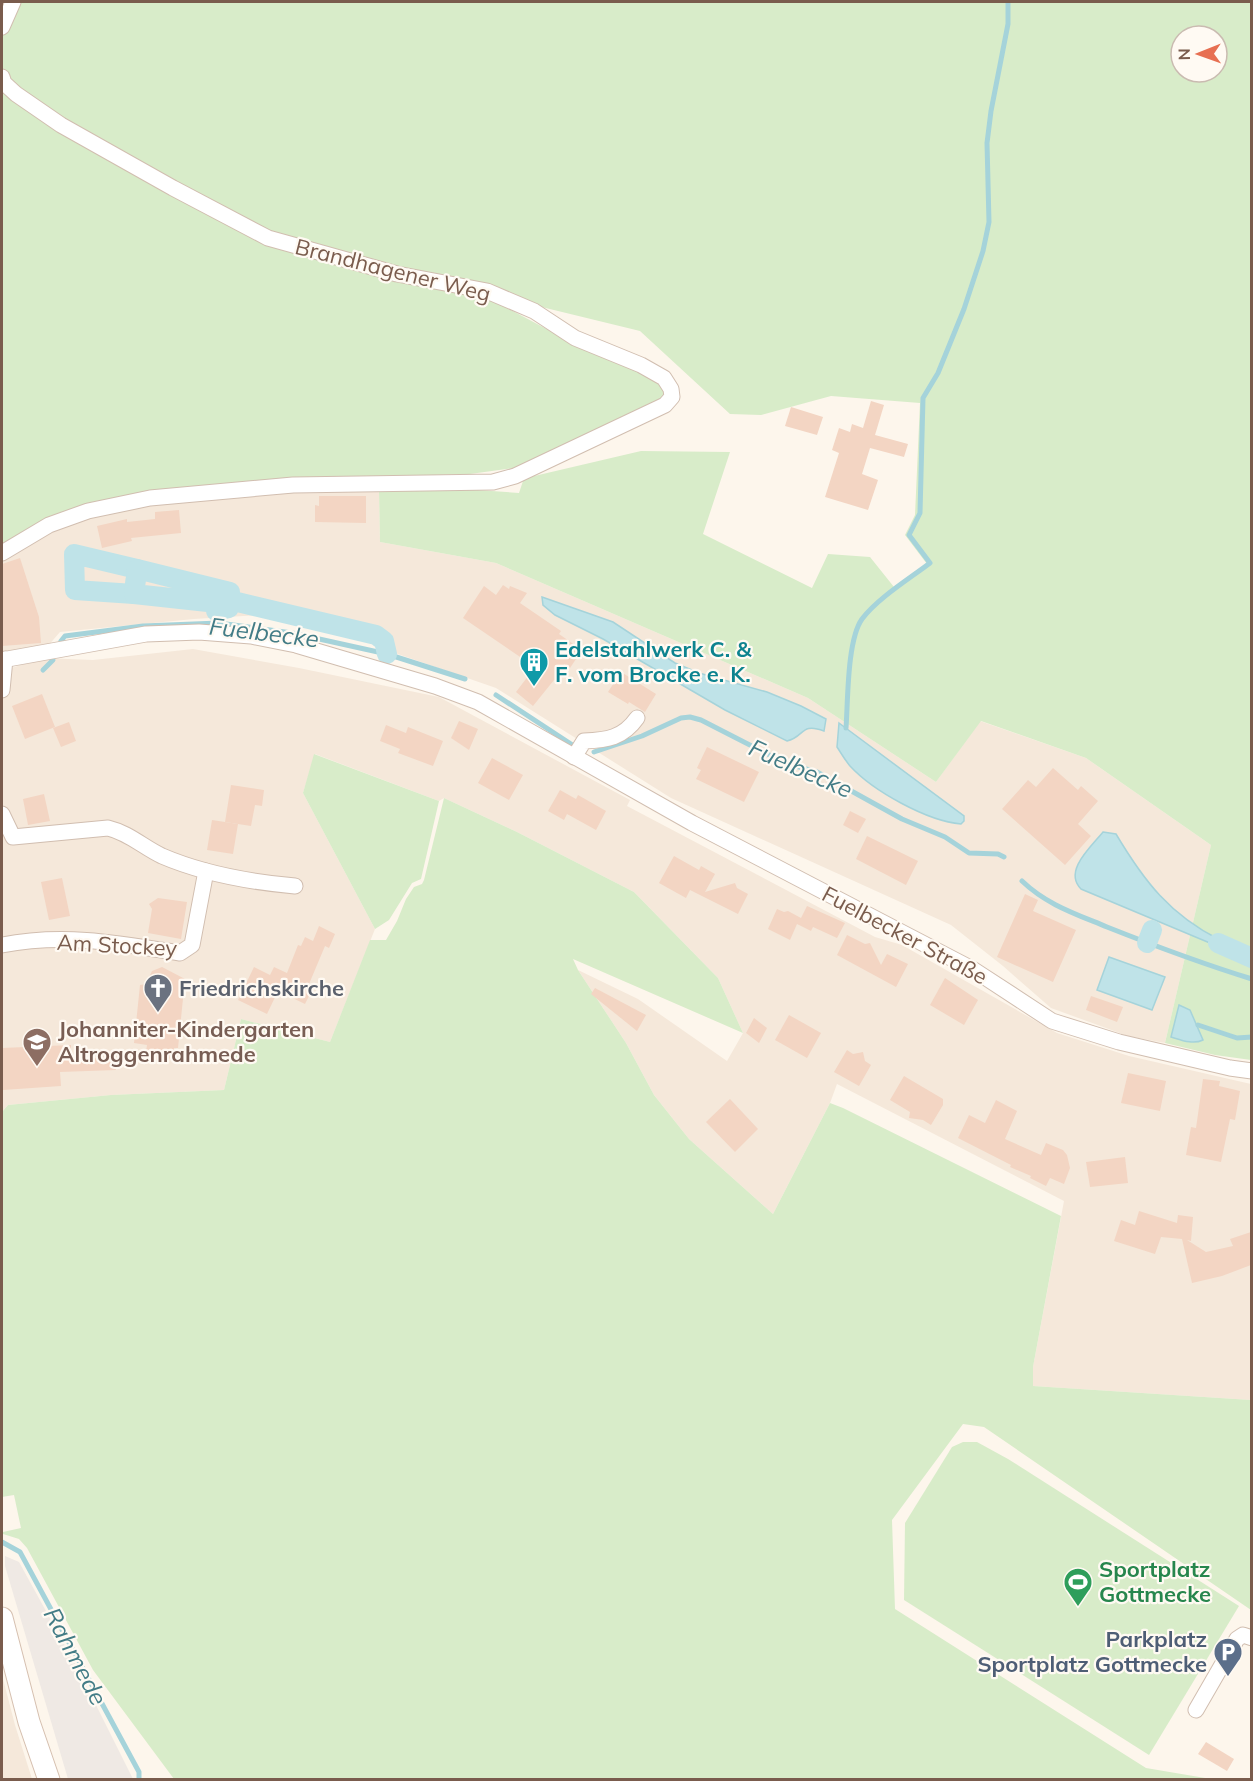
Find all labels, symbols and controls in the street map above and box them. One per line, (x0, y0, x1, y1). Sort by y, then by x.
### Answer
north arrow (1169, 24, 1229, 84)
text: N (1174, 48, 1194, 60)
street label: Brandhagener Weg (292, 232, 494, 308)
water label: Fuelbecke (207, 610, 321, 654)
place label: Edelstahlwerk C. & F. vom Brocke e. K. (555, 635, 752, 688)
building icon: Edelstahlwerk C. & F. vom Brocke e. K. (518, 646, 550, 688)
water label: Fuelbecke (745, 732, 857, 804)
street label: Fuelbecker Straße (818, 880, 992, 990)
street label: Am Stockey (56, 928, 178, 962)
church icon: Friedrichskirche (142, 972, 174, 1014)
place label: Friedrichskirche (179, 974, 344, 1002)
place label: Johanniter-Kindergarten Altroggenrahmede (58, 1015, 314, 1068)
school or university icon: Johanniter-Kindergarten Altroggenrahmede (21, 1026, 53, 1068)
place label: Sportplatz Gottmecke (1099, 1555, 1211, 1608)
sports icon: Sportplatz Gottmecke (1062, 1566, 1094, 1608)
water label: Rahmede (38, 1602, 114, 1710)
place label: Parkplatz Sportplatz Gottmecke (977, 1625, 1207, 1678)
parking icon: Parkplatz Sportplatz Gottmecke (1212, 1636, 1244, 1678)

